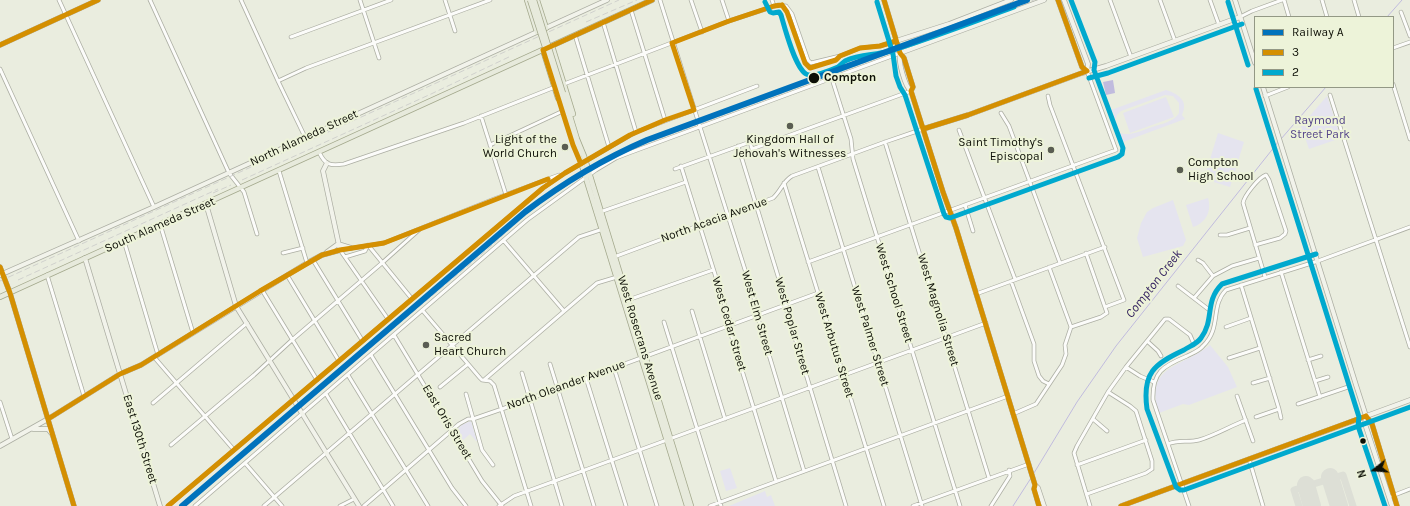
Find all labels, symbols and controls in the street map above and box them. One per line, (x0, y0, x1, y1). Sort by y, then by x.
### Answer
legend (1254, 16, 1394, 88)
text: Railway A (1292, 25, 1344, 39)
text: 3 (1292, 45, 1299, 59)
text: 2 (1292, 65, 1299, 79)
marker: Compton (807, 71, 821, 85)
place label: Compton (824, 71, 876, 85)
street label: North Alameda Street (248, 107, 360, 169)
park label: Raymond Street Park (1290, 114, 1350, 142)
marker: Kingdom Hall of Jehovah's Witnesses (785, 121, 795, 131)
place label: Light of the World Church (483, 133, 557, 161)
place label: Kingdom Hall of Jehovah's Witnesses (734, 133, 846, 161)
place label: Saint Timothy's Episcopal (958, 136, 1043, 164)
marker: Light of the World Church (560, 142, 570, 152)
marker: Saint Timothy's Episcopal (1046, 145, 1056, 155)
place label: Compton High School (1188, 156, 1254, 184)
marker: Compton High School (1175, 165, 1185, 175)
street label: South Alameda Street (103, 194, 217, 256)
street label: North Acacia Avenue (659, 194, 769, 246)
street label: West School Street (872, 242, 916, 344)
water label: Compton Creek (1123, 247, 1185, 321)
street label: West Magnolia Street (914, 252, 962, 368)
street label: West Elm Street (738, 269, 776, 357)
street label: West Rosecrans Avenue (614, 274, 666, 402)
street label: West Cedar Street (709, 275, 749, 373)
street label: West Poplar Street (771, 276, 813, 376)
street label: West Palmer Street (848, 284, 892, 388)
street label: West Arbutus Street (811, 290, 857, 400)
place label: Sacred Heart Church (434, 331, 506, 359)
marker: Sacred Heart Church (421, 340, 431, 350)
street label: North Oleander Avenue (505, 357, 627, 413)
street label: East Oris Street (419, 382, 475, 462)
street label: East 130th Street (120, 393, 160, 485)
unlabelled marker (1358, 436, 1368, 446)
north arrow (1354, 450, 1394, 490)
text: N (1355, 468, 1369, 479)

